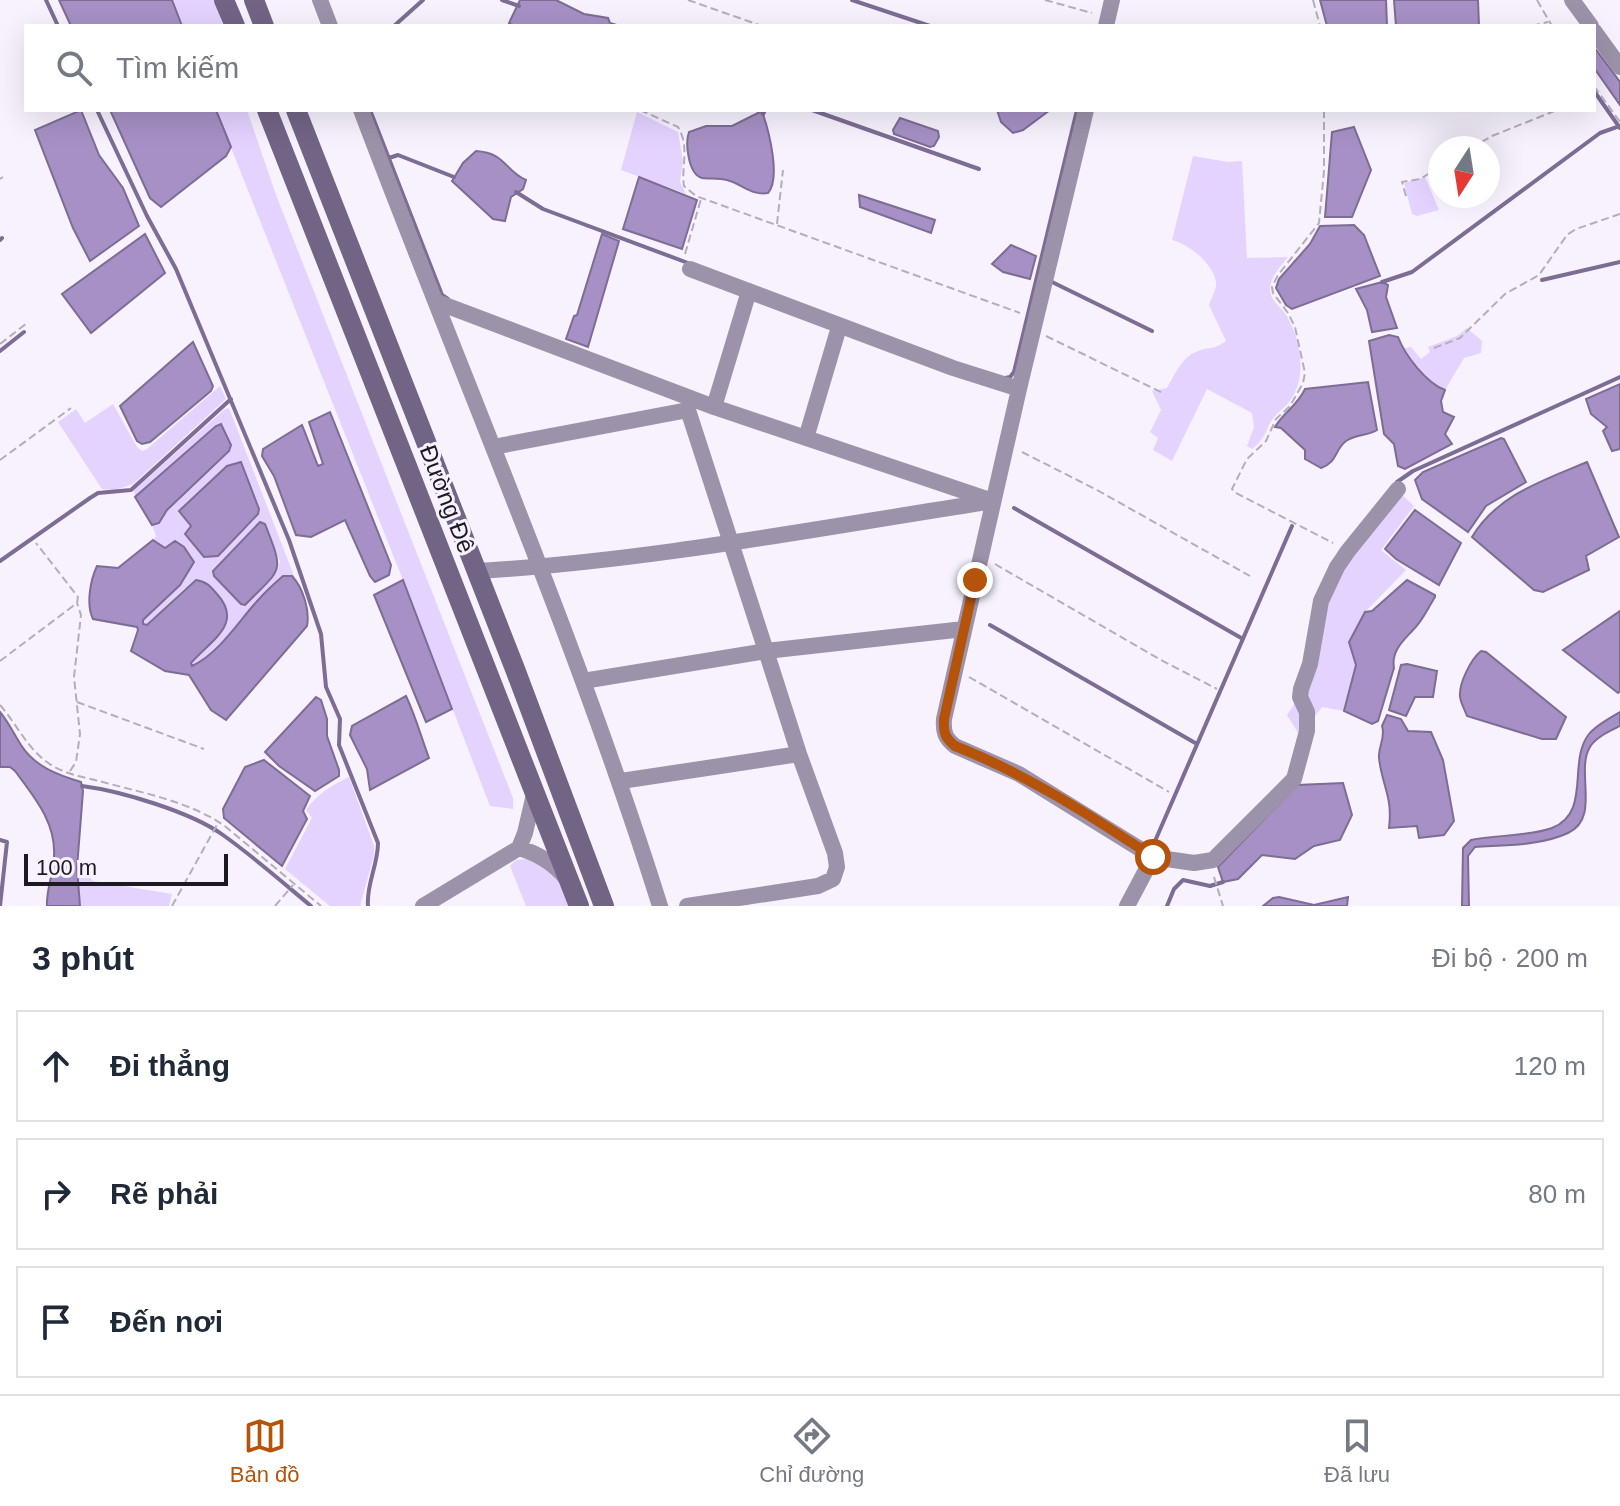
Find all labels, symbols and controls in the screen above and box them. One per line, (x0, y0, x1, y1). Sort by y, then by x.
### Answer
search box (24, 24, 1596, 112)
icon: search (52, 46, 96, 90)
text: Tìm kiếm (116, 51, 239, 84)
north arrow (1428, 136, 1500, 208)
street label: Đường Đê (415, 441, 480, 556)
route end (957, 562, 993, 598)
route start (1135, 839, 1171, 875)
scale bar (24, 850, 228, 886)
text: 100 m (36, 855, 97, 880)
text: 3 phút (32, 939, 134, 977)
text: Đi bộ · 200 m (1432, 943, 1588, 973)
icon: ahead (34, 1044, 78, 1088)
text: Đi thẳng (110, 1049, 230, 1082)
text: 120 m (1514, 1051, 1586, 1081)
icon: right (34, 1172, 78, 1216)
text: Rẽ phải (110, 1177, 218, 1210)
text: 80 m (1528, 1179, 1586, 1209)
icon: arrive (34, 1300, 78, 1344)
text: Đến nơi (110, 1305, 223, 1338)
tab: Bản đồ (230, 1414, 300, 1488)
tab: Chỉ đường (759, 1414, 864, 1488)
tab: Đã lưu (1324, 1414, 1390, 1488)

